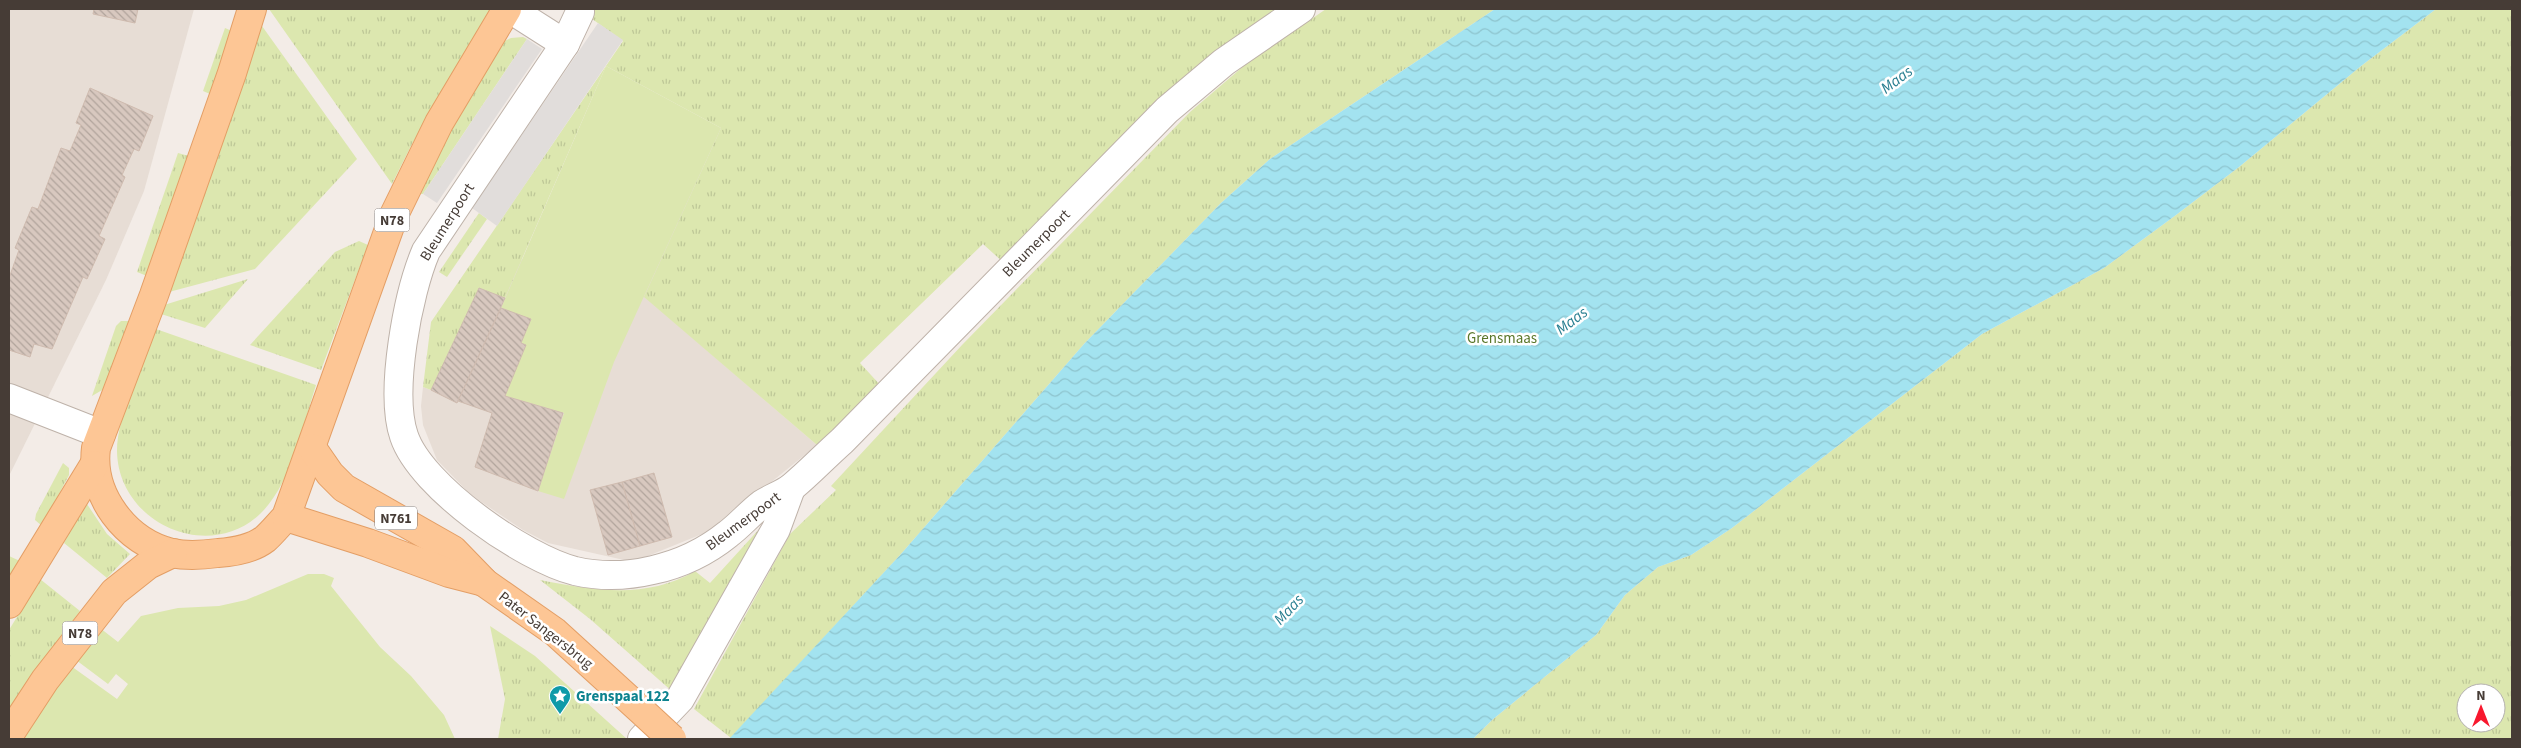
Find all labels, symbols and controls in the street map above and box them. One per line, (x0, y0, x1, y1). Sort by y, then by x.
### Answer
water label: Maas (1876, 60, 1918, 99)
street label: Bleumerpoort (415, 179, 480, 265)
street label: Bleumerpoort (998, 205, 1075, 282)
road number: N78 (374, 208, 410, 232)
water label: Maas (1551, 301, 1593, 340)
park label: Grensmaas (1467, 328, 1537, 349)
street label: Bleumerpoort (701, 487, 785, 556)
road number: N761 (375, 506, 417, 530)
street label: Pater Sangersbrug (494, 587, 598, 674)
water label: Maas (1269, 589, 1309, 630)
road number: N78 (62, 622, 98, 644)
north arrow (2456, 683, 2506, 733)
place icon: Grenspaal 122 (548, 684, 572, 715)
place label: Grenspaal 122 (576, 686, 670, 707)
text: N (2476, 686, 2486, 706)

